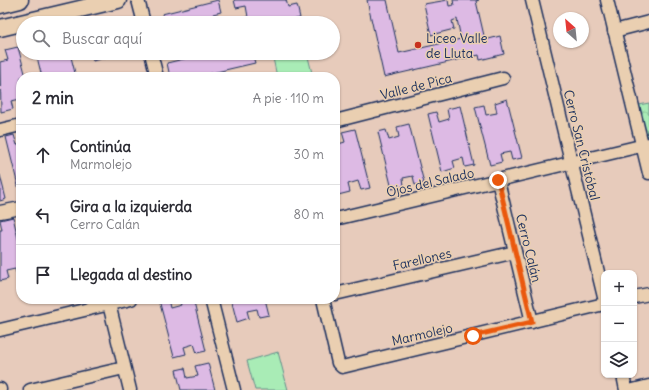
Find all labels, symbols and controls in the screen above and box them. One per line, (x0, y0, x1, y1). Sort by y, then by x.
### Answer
north arrow (553, 12, 589, 48)
search box (16, 16, 340, 60)
icon: search (30, 27, 52, 49)
text: Buscar aquí (62, 29, 142, 48)
place label: Liceo Valle de Lluta (426, 30, 488, 62)
marker: Liceo Valle de Lluta (413, 40, 423, 50)
street label: Valle de Pica (379, 69, 454, 104)
text: 2 min (32, 87, 74, 109)
street label: Cerro San Cristóbal (560, 88, 603, 202)
text: A pie · 110 m (253, 90, 324, 107)
text: Continúa (70, 137, 131, 156)
icon: ahead (32, 144, 54, 166)
text: 30 m (294, 146, 324, 163)
text: Marmolejo (70, 156, 132, 173)
street label: Ojos del Salado (384, 164, 476, 201)
route end (489, 171, 507, 189)
text: Gira a la izquierda (70, 197, 192, 216)
icon: left (32, 204, 54, 226)
text: 80 m (293, 206, 324, 223)
street label: Cerro Calán (512, 212, 545, 285)
text: Cerro Calán (70, 216, 140, 233)
street label: Farellones (391, 244, 453, 274)
icon: arrive (32, 264, 54, 286)
text: Llegada al destino (70, 265, 192, 284)
map controls (601, 270, 637, 378)
button: + (601, 270, 637, 306)
button: − (601, 306, 637, 342)
street label: Marmolejo (390, 319, 454, 350)
route start (464, 327, 482, 345)
button: layers (601, 342, 637, 378)

